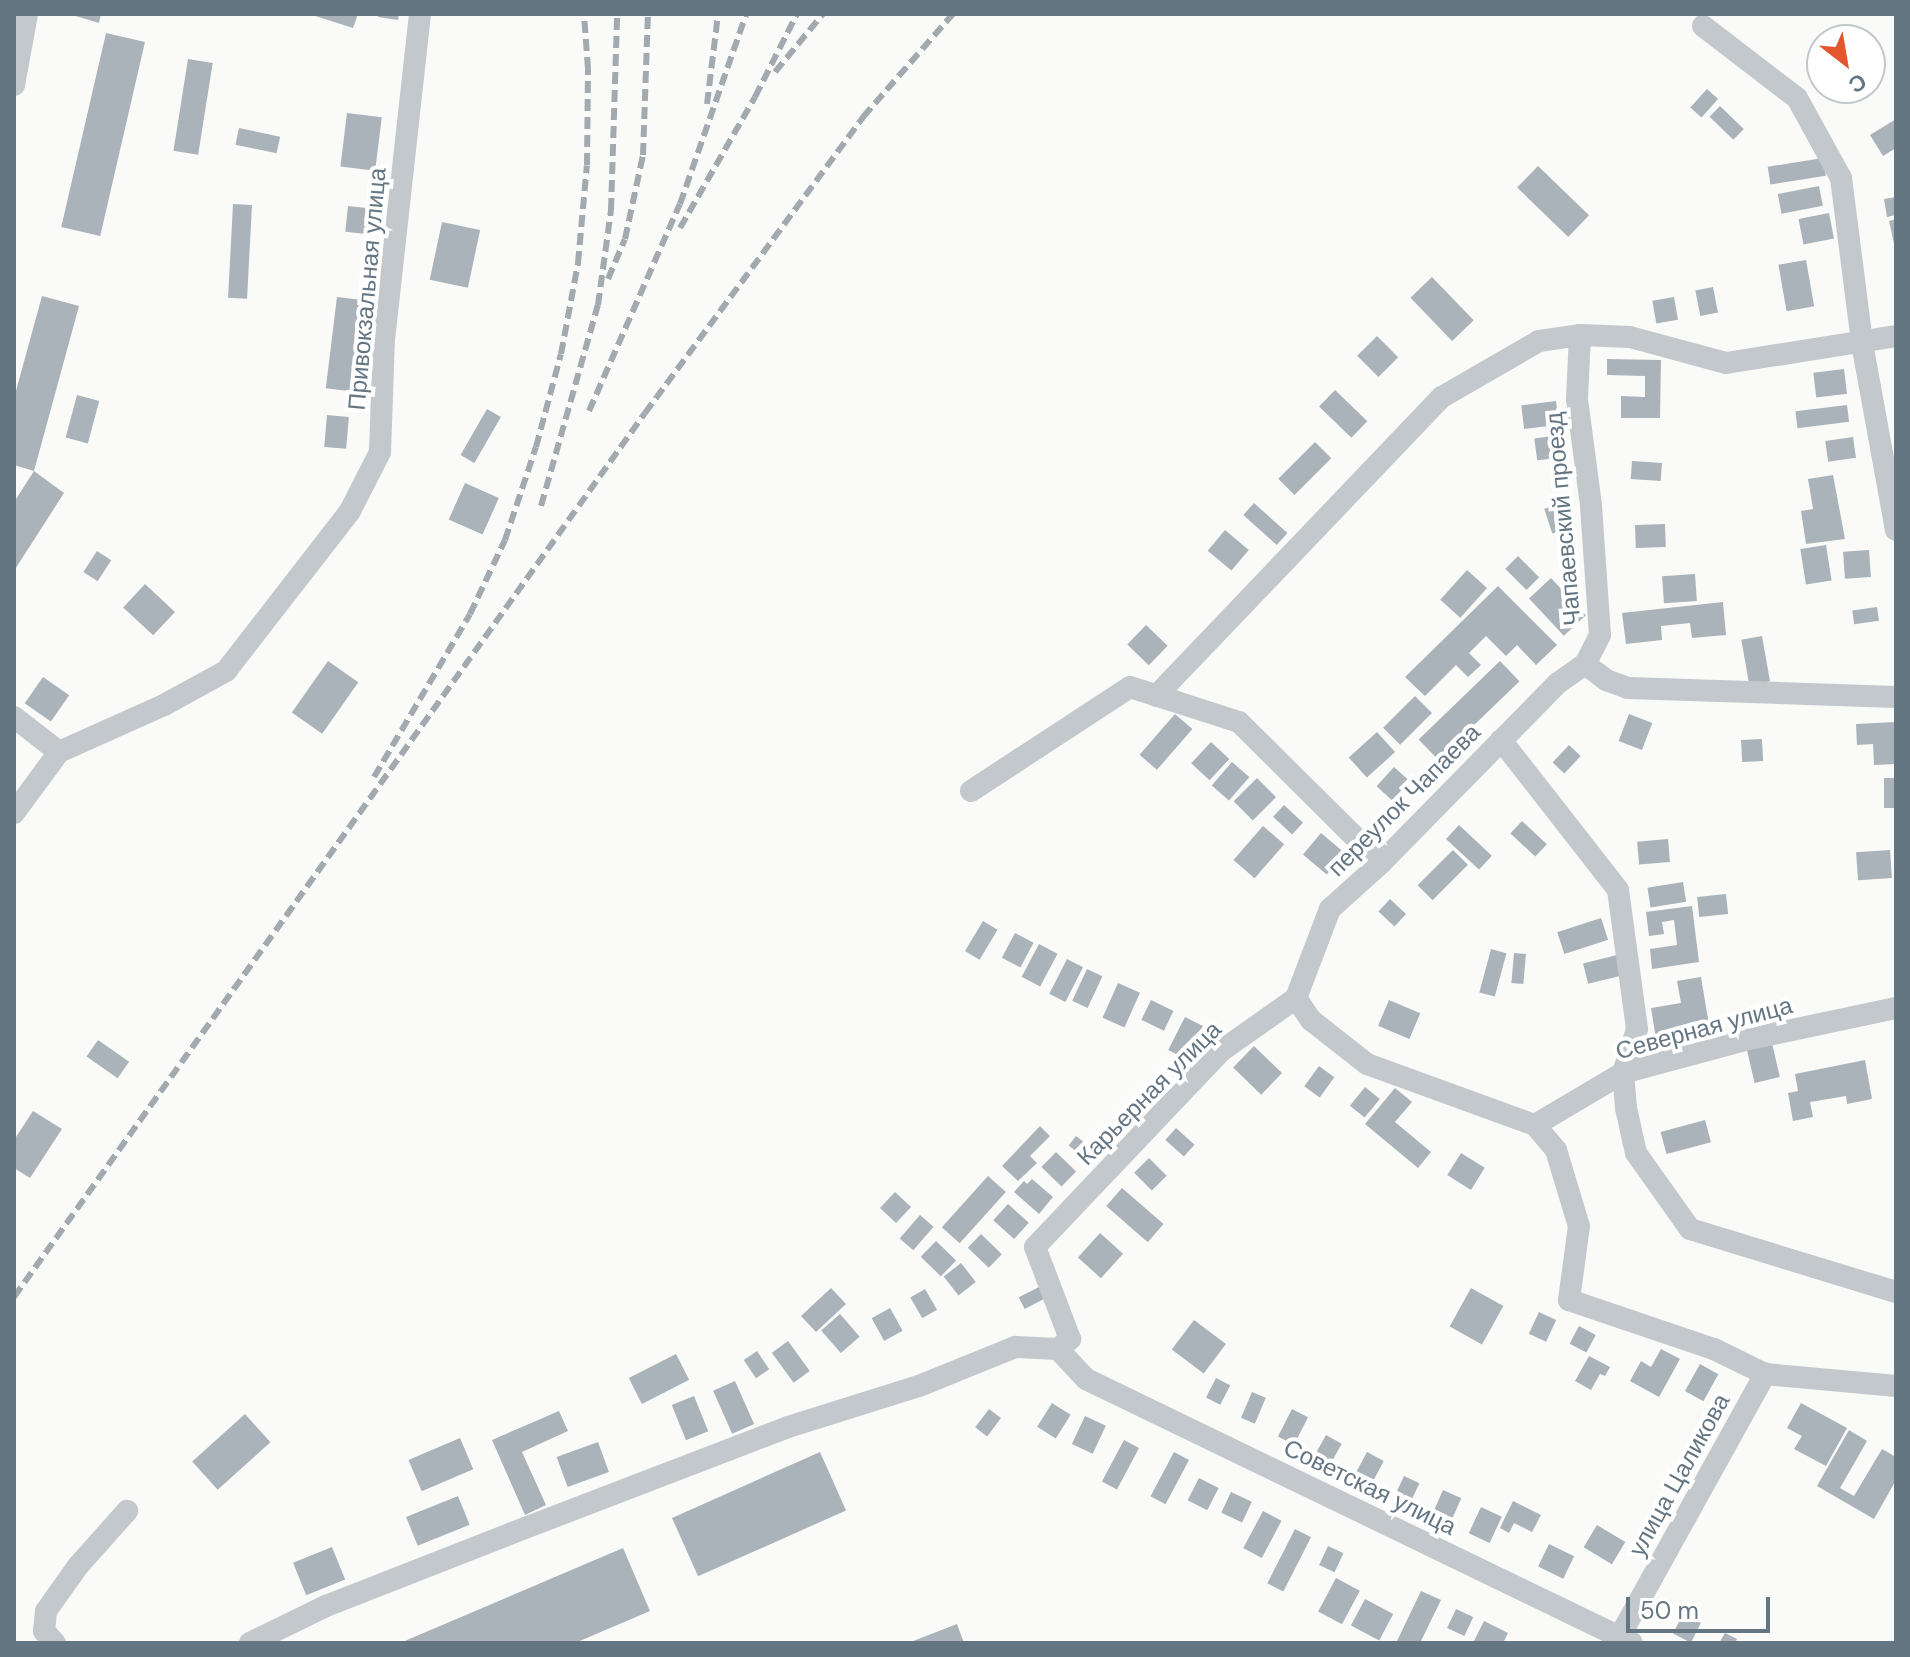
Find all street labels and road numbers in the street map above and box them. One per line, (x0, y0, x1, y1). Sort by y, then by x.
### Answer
street label: Привокзальная улица (342, 166, 392, 412)
street label: Чапаевский проезд (1539, 411, 1587, 627)
street label: переулок Чапаева (1322, 718, 1486, 882)
street label: Северная улица (1612, 991, 1796, 1065)
street label: Карьерная улица (1071, 1015, 1227, 1171)
street label: улица Цаликова (1622, 1389, 1736, 1561)
street label: Советская улица (1279, 1433, 1461, 1541)

